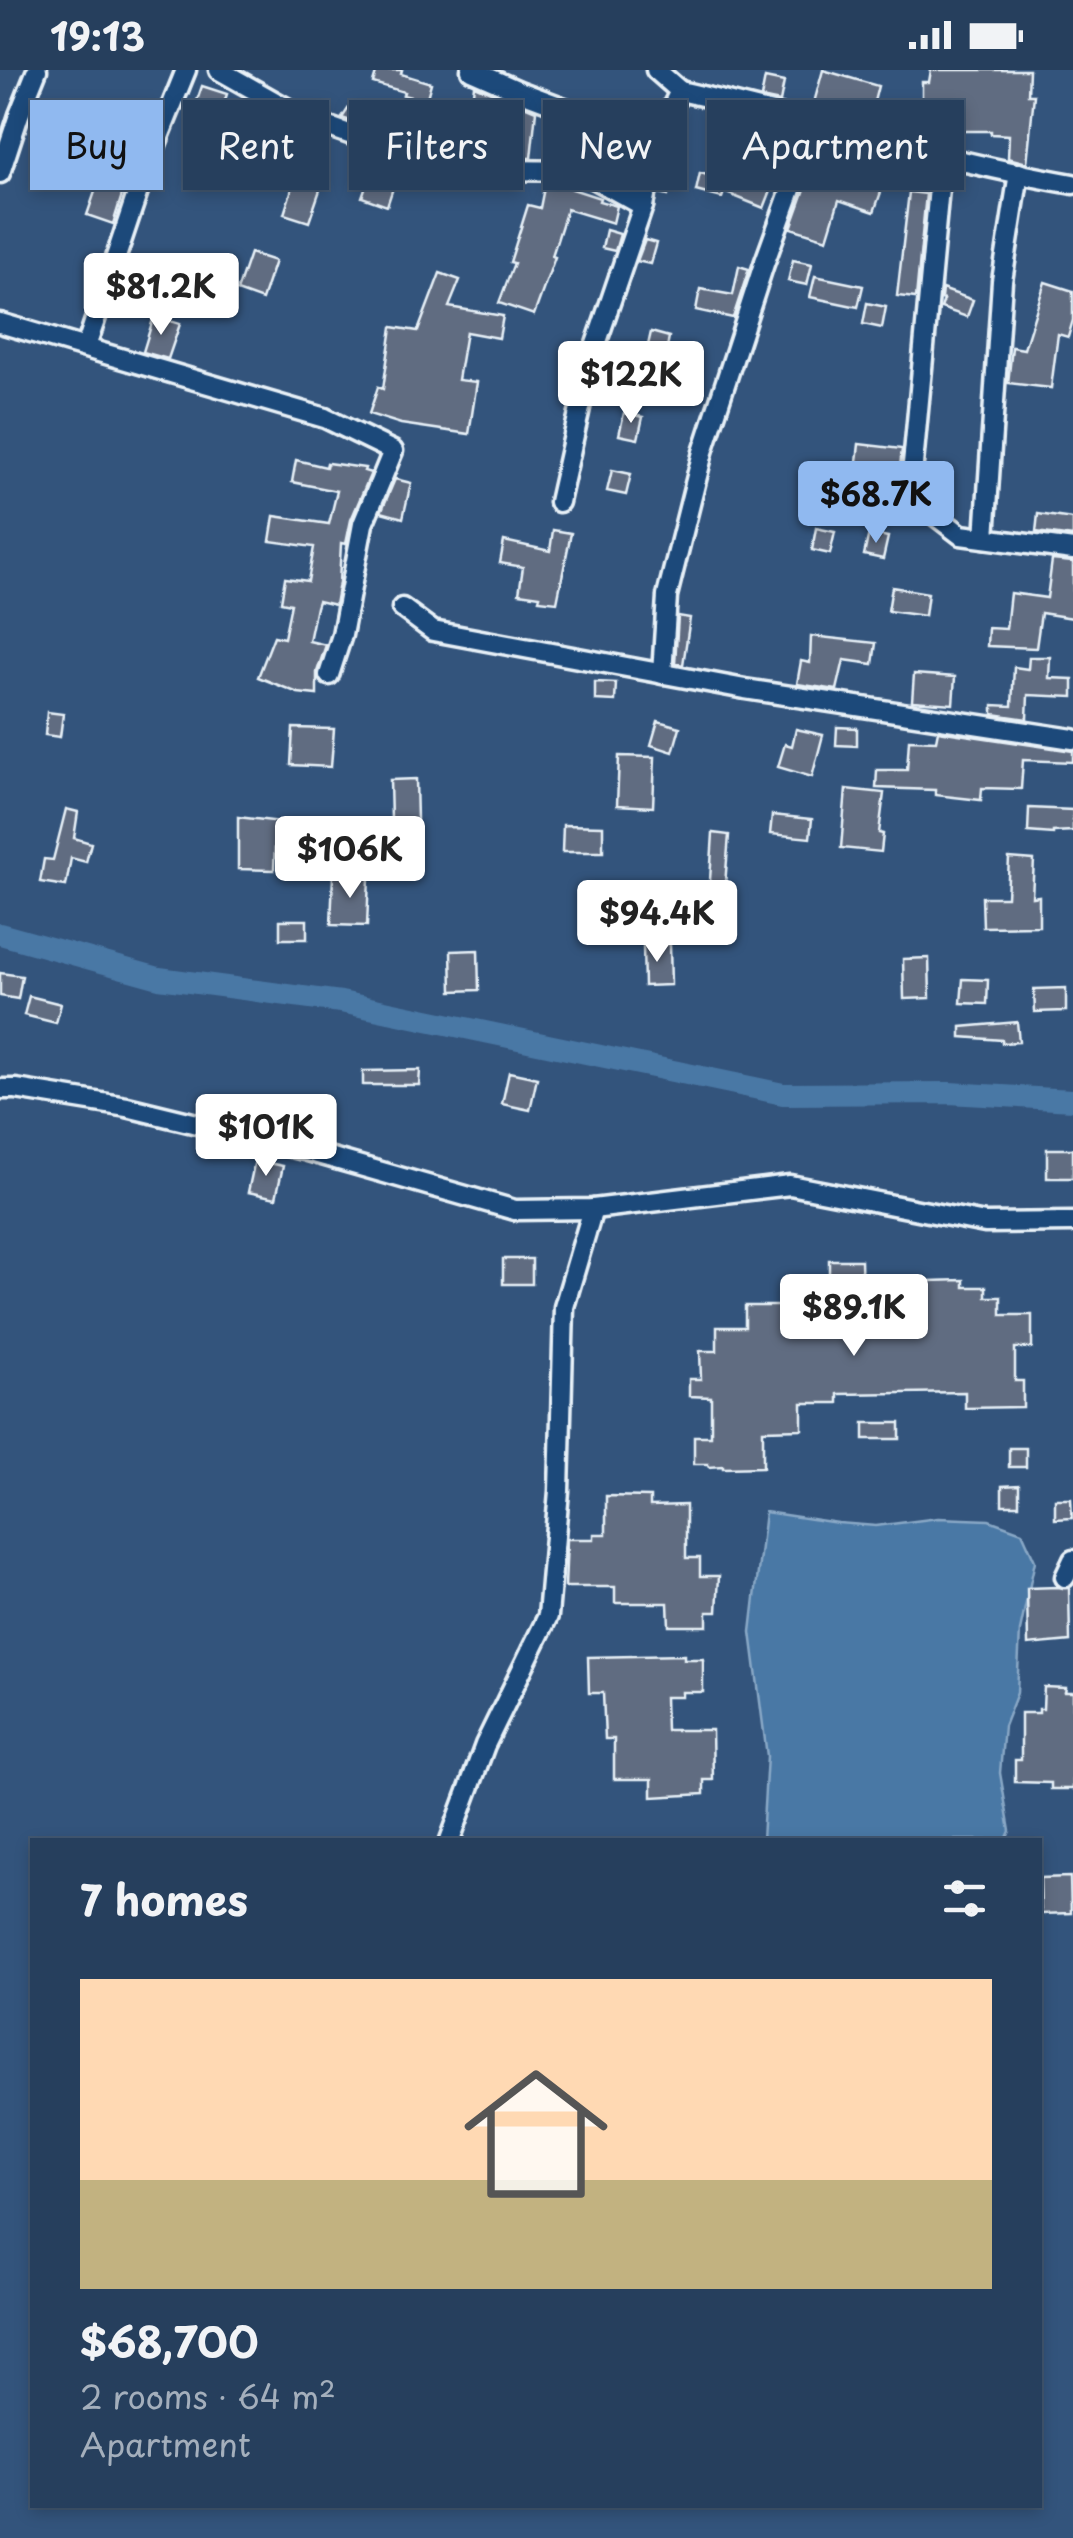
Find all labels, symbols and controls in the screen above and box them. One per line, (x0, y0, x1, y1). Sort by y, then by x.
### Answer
text: 19:13 (50, 7, 145, 64)
chip: Buy (30, 100, 163, 190)
chip: Rent (183, 100, 329, 190)
chip: Filters (349, 100, 523, 190)
chip: New (543, 100, 687, 190)
chip: Apartment (707, 100, 964, 190)
pin: $81.2K (80, 253, 242, 338)
text: $81.2K (106, 261, 216, 309)
pin: $122K (561, 341, 701, 426)
text: $122K (580, 349, 682, 397)
pin: $68.7K (795, 461, 957, 546)
text: $68.7K (820, 469, 932, 517)
pin: $106K (280, 816, 420, 901)
text: $106K (297, 824, 403, 872)
pin: $94.4K (576, 880, 738, 965)
text: $94.4K (599, 888, 715, 936)
pin: $101K (196, 1094, 336, 1179)
text: $101K (218, 1102, 314, 1150)
pin: $89.1K (773, 1274, 935, 1359)
text: $89.1K (802, 1282, 906, 1330)
text: 7 homes (80, 1867, 248, 1930)
icon: filters (937, 1871, 992, 1926)
icon: home (446, 2044, 626, 2224)
text: $68,700 (80, 2309, 259, 2372)
text: 2 rooms · 64 m² (80, 2372, 336, 2420)
text: Apartment (80, 2420, 251, 2468)

